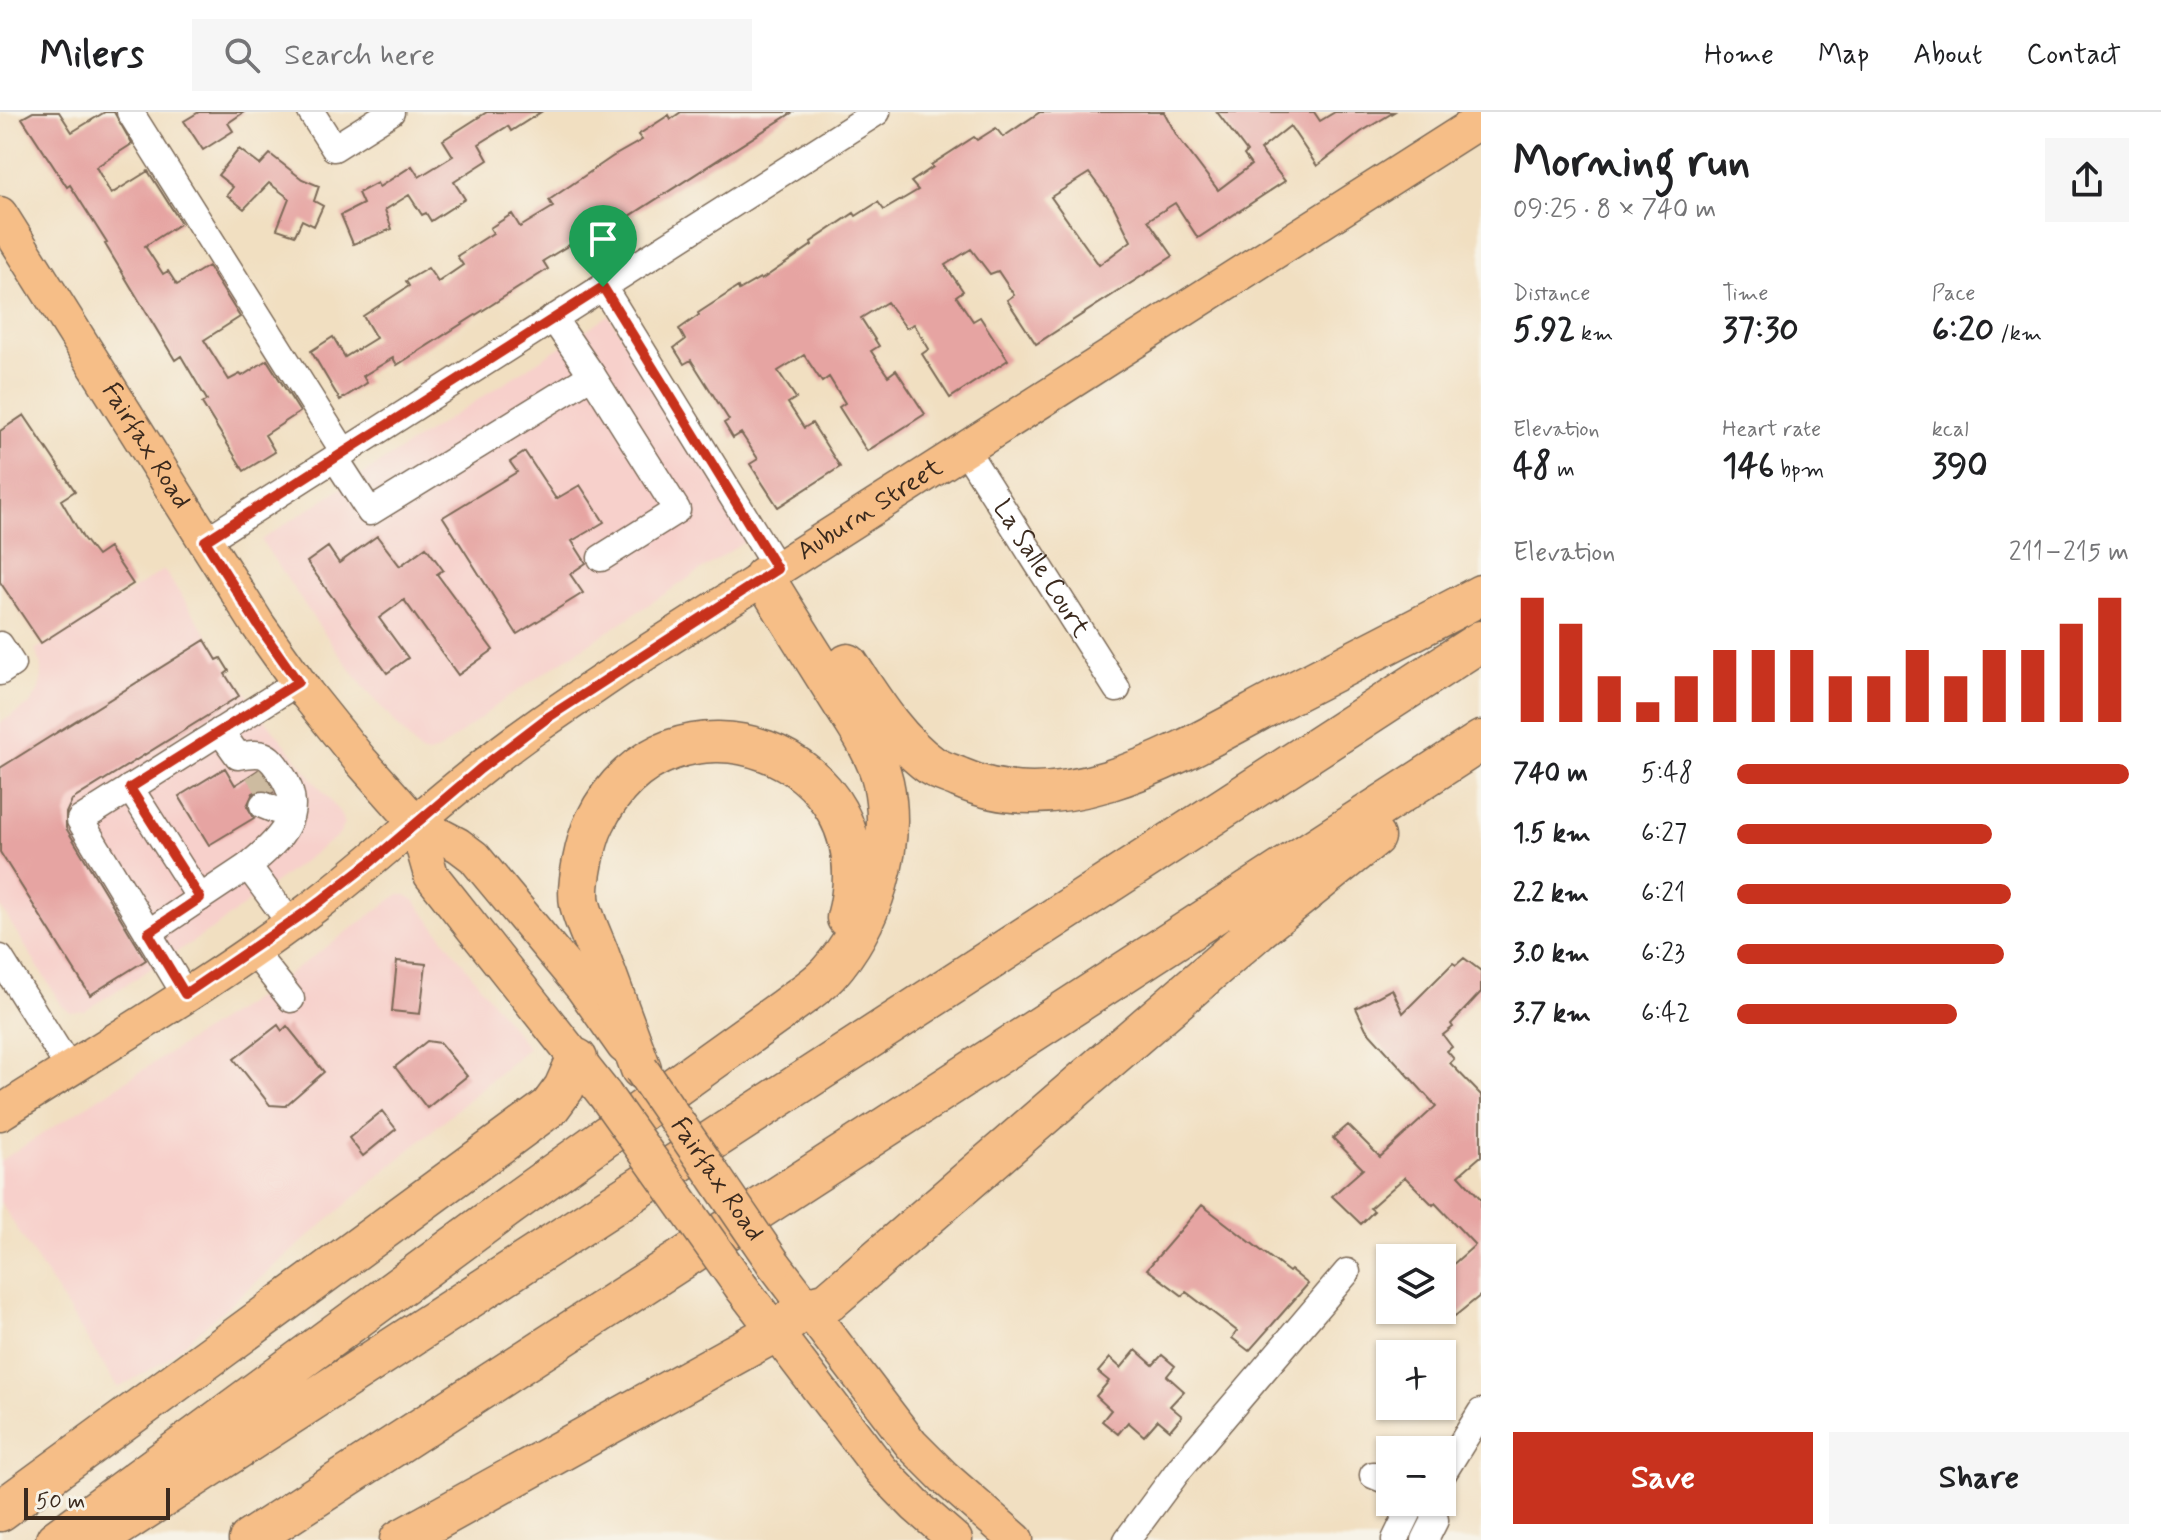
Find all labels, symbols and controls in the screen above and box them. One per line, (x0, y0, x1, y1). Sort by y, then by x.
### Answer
search box (192, 19, 752, 91)
text: Milers (40, 31, 144, 80)
icon: search (220, 33, 264, 77)
text: Search here (284, 36, 435, 75)
text: Home (1704, 37, 1774, 74)
text: Map (1818, 37, 1869, 74)
text: About (1913, 37, 1982, 74)
text: Contact (2026, 37, 2121, 74)
text: Morning run (1513, 134, 1750, 192)
button: share (2045, 138, 2129, 222)
text: 09:25 · 8 × 740 m (1513, 193, 1716, 227)
pin (569, 205, 637, 287)
icon: arrive (581, 217, 625, 261)
text: Distance (1513, 280, 1590, 308)
text: Time (1722, 280, 1768, 308)
text: Pace (1932, 280, 1975, 308)
text: 5.92 (1513, 308, 1575, 353)
text: 37:30 (1722, 308, 1799, 353)
text: 6:20 (1932, 308, 1994, 353)
text: km (1575, 320, 1613, 348)
text: /km (1994, 320, 2042, 348)
street label: Fairfax Road (93, 376, 198, 516)
text: Elevation (1513, 416, 1600, 444)
text: Heart rate (1722, 416, 1821, 444)
text: kcal (1932, 416, 1969, 444)
text: 48 (1513, 444, 1551, 489)
text: 146 (1722, 444, 1774, 489)
text: 390 (1932, 444, 1988, 489)
street label: Auburn Street (791, 451, 949, 569)
text: m (1551, 456, 1575, 484)
text: bpm (1774, 456, 1824, 484)
street label: La Salle Court (985, 494, 1097, 644)
text: Elevation (1513, 536, 1615, 570)
text: 211–215 m (2009, 536, 2129, 570)
text: 740 m (1513, 757, 1588, 791)
text: 5:48 (1641, 757, 1693, 791)
text: 1.5 km (1513, 817, 1591, 851)
text: 6:27 (1641, 817, 1687, 851)
text: 2.2 km (1513, 877, 1589, 911)
text: 6:21 (1641, 877, 1685, 911)
text: 3.0 km (1513, 937, 1590, 971)
text: 6:23 (1641, 937, 1685, 971)
text: 3.7 km (1513, 997, 1591, 1031)
text: 6:42 (1641, 997, 1690, 1031)
street label: Fairfax Road (662, 1111, 771, 1248)
map controls (1376, 1244, 1456, 1516)
button: layers (1376, 1244, 1456, 1324)
button: + (1376, 1340, 1456, 1420)
button: Save (1513, 1432, 1813, 1524)
button: Share (1829, 1432, 2129, 1524)
button: − (1376, 1436, 1456, 1516)
scale bar (24, 1484, 170, 1520)
text: 50 m (36, 1488, 85, 1516)

